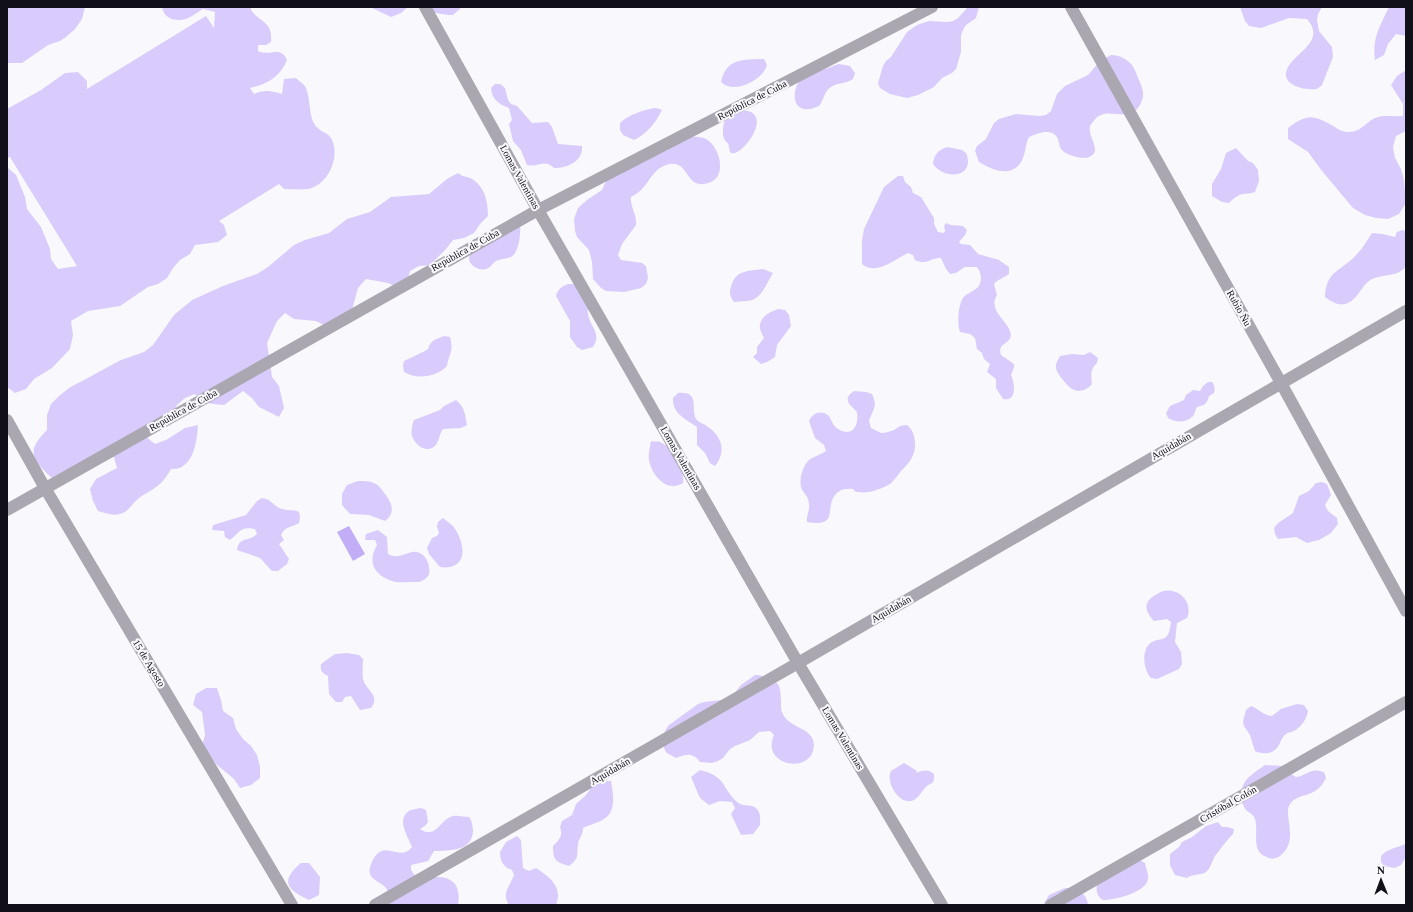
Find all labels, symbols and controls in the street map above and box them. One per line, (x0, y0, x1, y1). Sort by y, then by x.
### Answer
street label: República de Cuba (716, 78, 789, 122)
street label: Lomas Valentinas (498, 143, 542, 211)
street label: República de Cuba (429, 226, 501, 273)
street label: Rubio Ñu (1225, 288, 1253, 328)
street label: República de Cuba (147, 386, 219, 433)
street label: Lomas Valentinas (658, 424, 704, 492)
street label: Aquidabán (1149, 430, 1193, 462)
street label: Aquidabán (869, 593, 913, 625)
street label: 15 de Agosto (131, 638, 167, 688)
street label: Lomas Valentinas (820, 705, 866, 771)
street label: Aquidabán (588, 755, 632, 787)
street label: Cristóbal Colón (1198, 783, 1258, 825)
north arrow (1361, 860, 1401, 900)
text: N (1377, 864, 1385, 876)

